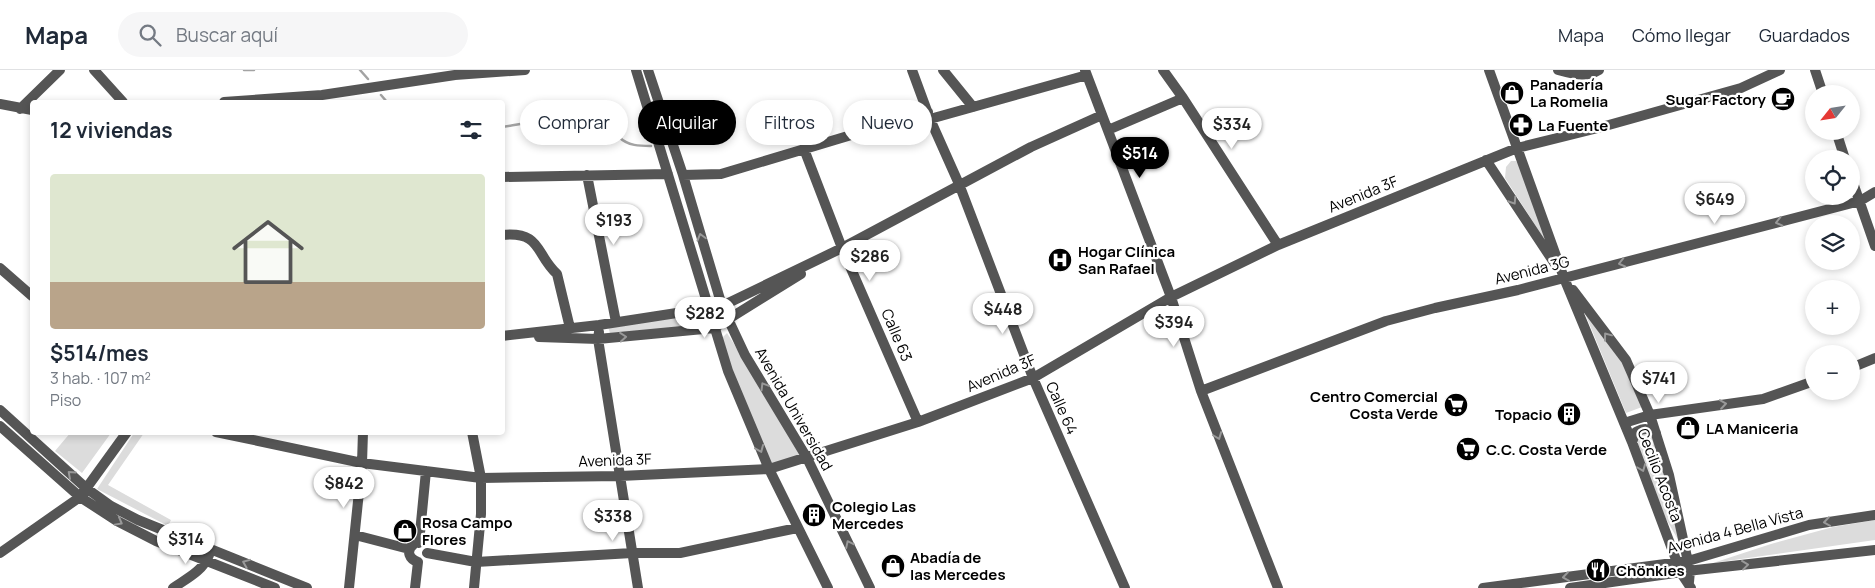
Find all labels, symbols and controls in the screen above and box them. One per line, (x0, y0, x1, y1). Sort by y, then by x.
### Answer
search box (118, 12, 468, 57)
text: Mapa (25, 18, 88, 51)
icon: search (136, 21, 164, 49)
text: Buscar aquí (176, 22, 278, 48)
text: Mapa (1558, 23, 1604, 47)
text: Cómo llegar (1632, 23, 1731, 47)
text: Guardados (1759, 23, 1850, 47)
place label: Panadería La Romelia (1530, 74, 1608, 112)
shop icon: Panadería La Romelia (1499, 80, 1525, 106)
north arrow (1805, 85, 1860, 140)
map controls (1805, 85, 1860, 400)
cafe icon: Sugar Factory (1770, 86, 1796, 112)
place label: Sugar Factory (1666, 89, 1767, 110)
chip: Comprar (520, 100, 628, 145)
chip: Alquilar (638, 100, 736, 145)
chip: Filtros (746, 100, 833, 145)
chip: Nuevo (843, 100, 932, 145)
pin: $334 (1202, 108, 1262, 150)
pharmacy icon: La Fuente (1508, 112, 1534, 138)
text: $334 (1213, 113, 1251, 135)
place label: La Fuente (1538, 115, 1608, 136)
text: 12 viviendas (50, 116, 173, 144)
icon: filters (457, 116, 485, 144)
pin: $514 (1110, 136, 1170, 179)
text: $514 (1122, 142, 1158, 164)
button: locate (1805, 150, 1860, 205)
street label: Avenida 3F (1325, 170, 1401, 217)
pin: $649 (1685, 182, 1745, 225)
text: $649 (1695, 188, 1735, 210)
one-way arrow (1507, 195, 1516, 205)
pin: $193 (584, 204, 644, 246)
icon: home (223, 207, 313, 297)
text: $193 (596, 209, 632, 231)
button: layers (1805, 215, 1860, 270)
one-way arrow (1775, 216, 1783, 227)
one-way arrow (697, 233, 707, 241)
pin: $286 (840, 240, 900, 282)
place label: Hogar Clínica San Rafael (1078, 241, 1175, 279)
text: $286 (850, 245, 890, 267)
hospital icon: Hogar Clínica San Rafael (1047, 247, 1073, 273)
street label: Avenida 3G (1492, 250, 1572, 289)
one-way arrow (1618, 257, 1626, 267)
button: + (1805, 280, 1860, 335)
pin: $448 (973, 292, 1033, 335)
pin: $282 (675, 296, 735, 339)
text: $448 (983, 298, 1023, 320)
text: $282 (686, 302, 724, 324)
street label: Calle 63 (877, 305, 917, 365)
pin: $394 (1144, 306, 1204, 348)
text: $394 (1154, 311, 1194, 333)
one-way arrow (619, 332, 627, 343)
one-way arrow (1604, 332, 1613, 342)
text: $514/mes (50, 339, 149, 367)
street label: Avenida Universidad (750, 344, 838, 474)
button: − (1805, 345, 1860, 400)
street label: Avenida 3F (963, 349, 1039, 397)
pin: $741 (1629, 362, 1689, 404)
text: 3 hab. · 107 m² (50, 367, 151, 389)
text: $741 (1642, 367, 1676, 389)
street label: Calle 64 (1041, 378, 1083, 438)
one-way arrow (760, 382, 770, 391)
place label: Centro Comercial Costa Verde (1310, 386, 1438, 424)
text: Piso (50, 389, 81, 411)
supermarket icon: Centro Comercial Costa Verde (1443, 392, 1469, 418)
one-way arrow (1720, 399, 1728, 410)
building icon: Topacio (1556, 401, 1582, 427)
place label: Topacio (1495, 404, 1552, 425)
shop icon: LA Maniceria (1675, 415, 1701, 441)
place label: LA Maniceria (1706, 418, 1798, 439)
street label: Cecilio Acosta (1633, 425, 1687, 525)
one-way arrow (1213, 432, 1223, 440)
supermarket icon: C.C. Costa Verde (1455, 436, 1481, 462)
place label: C.C. Costa Verde (1486, 439, 1607, 460)
one-way arrow (754, 444, 764, 452)
street label: Avenida 3F (578, 448, 652, 472)
one-way arrow (1636, 464, 1646, 472)
pin: $842 (314, 466, 374, 509)
one-way arrow (68, 471, 77, 480)
text: $842 (324, 472, 364, 494)
place label: Colegio Las Mercedes (832, 496, 916, 534)
pin: $338 (583, 500, 643, 542)
building icon: Colegio Las Mercedes (801, 502, 827, 528)
street label: Avenida 4 Bella Vista (1665, 502, 1805, 558)
text: $338 (594, 505, 632, 527)
place label: Rosa Campo Flores (422, 512, 512, 550)
one-way arrow (114, 516, 123, 526)
one-way arrow (1822, 517, 1831, 527)
shop icon: Rosa Campo Flores (392, 518, 418, 544)
pin: $314 (156, 522, 216, 565)
text: $314 (168, 528, 204, 550)
one-way arrow (845, 540, 855, 549)
place label: Abadía de las Mercedes (910, 547, 1006, 585)
shop icon: Abadía de las Mercedes (880, 553, 906, 579)
restaurant icon: Chönkies (1585, 557, 1611, 583)
one-way arrow (242, 559, 251, 570)
place label: Chönkies (1616, 560, 1685, 581)
one-way arrow (1741, 560, 1749, 571)
one-way arrow (1561, 571, 1569, 582)

